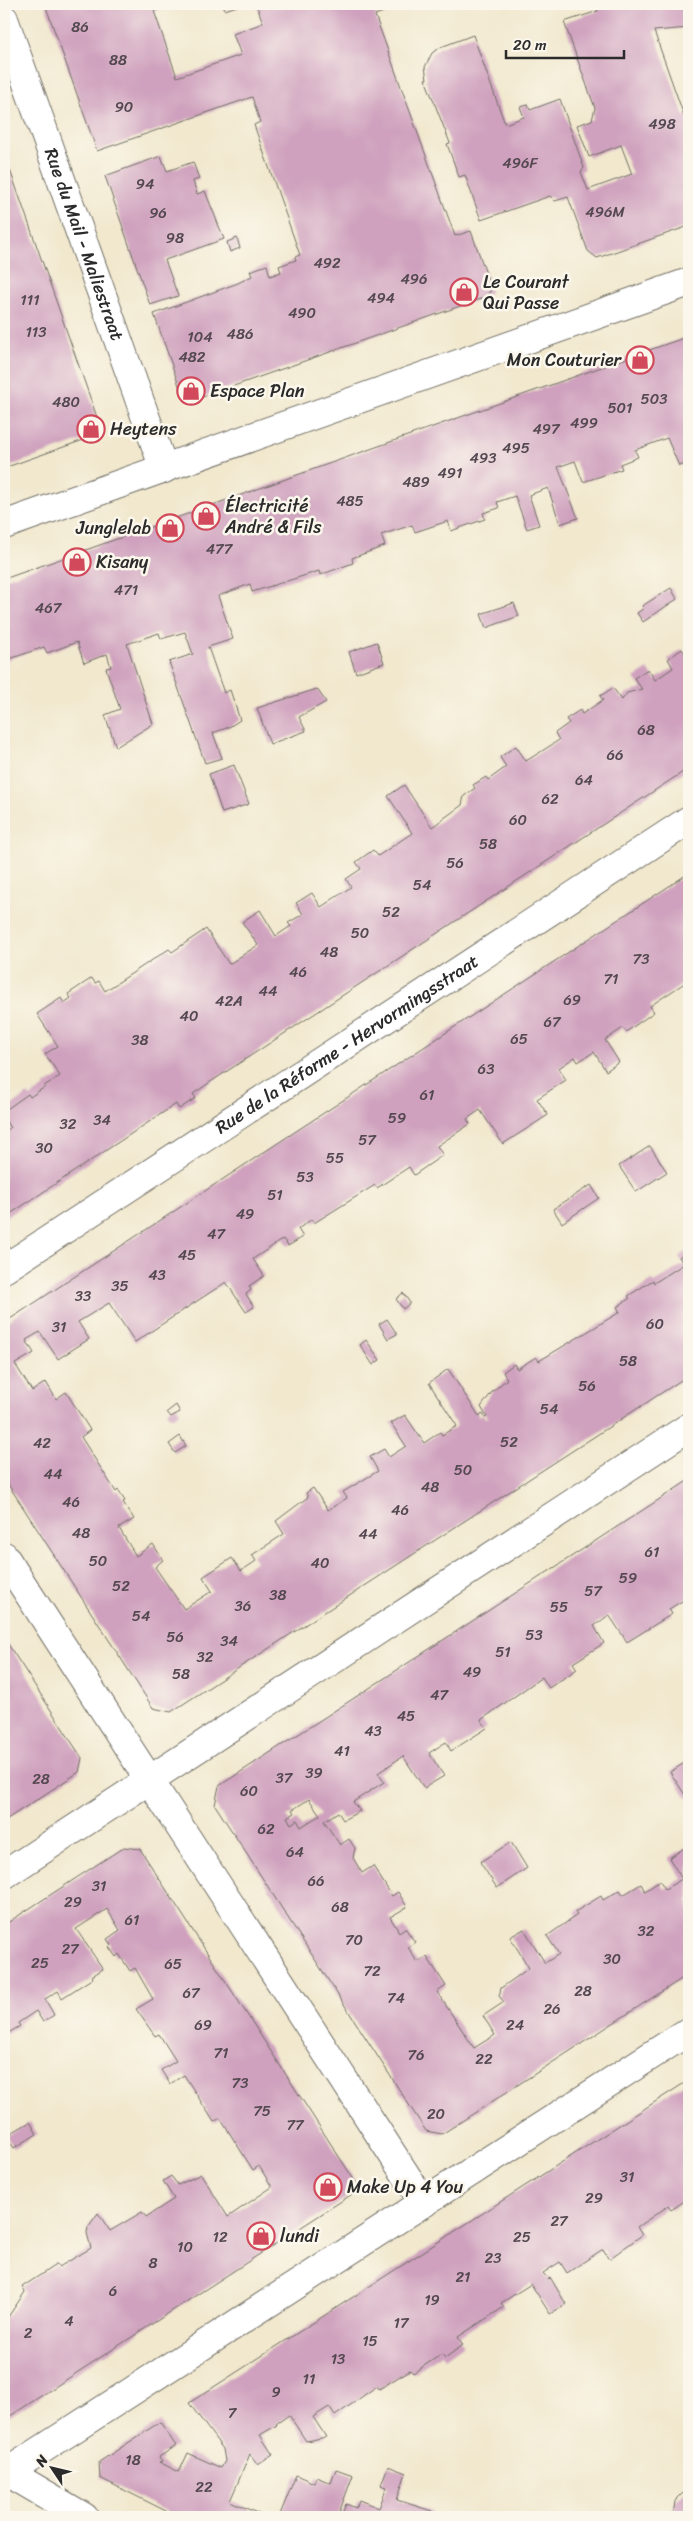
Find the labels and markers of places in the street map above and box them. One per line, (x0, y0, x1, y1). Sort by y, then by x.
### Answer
place label: Le Courant Qui Passe (483, 266, 569, 319)
shop icon: Le Courant Qui Passe (449, 277, 479, 307)
place label: Mon Couturier (507, 344, 623, 376)
shop icon: Mon Couturier (625, 345, 655, 375)
place label: Espace Plan (210, 375, 305, 407)
shop icon: Espace Plan (176, 376, 206, 406)
place label: Heytens (110, 413, 177, 445)
shop icon: Heytens (76, 414, 106, 444)
place label: Électricité André & Fils (224, 490, 322, 543)
shop icon: Électricité André & Fils (191, 501, 221, 531)
place label: Junglelab (75, 512, 151, 544)
shop icon: Junglelab (155, 513, 185, 543)
place label: Kisany (96, 546, 149, 578)
shop icon: Kisany (62, 547, 92, 577)
place label: Make Up 4 You (347, 2171, 463, 2203)
shop icon: Make Up 4 You (313, 2172, 343, 2202)
place label: lundi (280, 2220, 320, 2252)
shop icon: lundi (246, 2221, 276, 2251)

